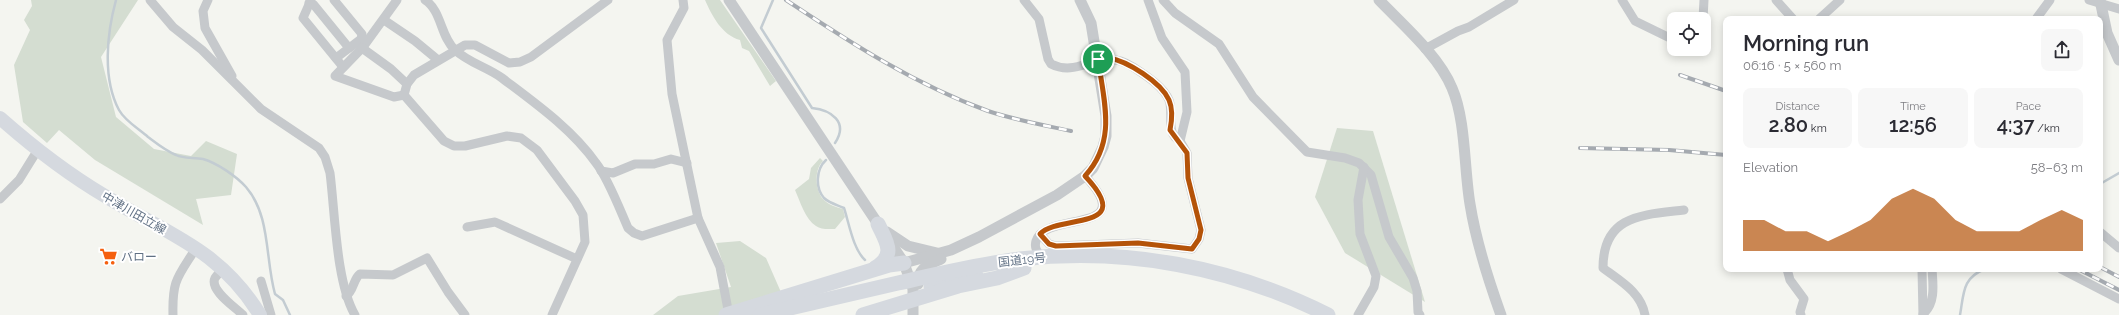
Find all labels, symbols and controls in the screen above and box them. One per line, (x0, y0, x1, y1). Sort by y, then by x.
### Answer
map controls (1667, 12, 1711, 56)
button: locate (1667, 12, 1711, 56)
button: share (2041, 29, 2083, 71)
text: Morning run (1743, 30, 1869, 56)
pin (1081, 42, 1115, 76)
icon: arrive (1087, 48, 1109, 70)
text: 06:16 · 5 × 560 m (1743, 58, 1842, 73)
text: Distance (1776, 100, 1820, 113)
text: Time (1900, 100, 1926, 113)
text: Pace (2016, 100, 2041, 113)
text: 2.80 (1769, 113, 1808, 137)
text: 12:56 (1889, 113, 1937, 137)
text: 4:37 (1997, 113, 2034, 137)
text: km (1808, 122, 1827, 135)
text: /km (2034, 122, 2060, 135)
text: Elevation (1743, 160, 1798, 175)
text: 58–63 m (2031, 160, 2083, 175)
street label: 中津川田立線 (99, 189, 169, 237)
supermarket icon: バロー (98, 247, 118, 267)
place label: バロー (121, 250, 157, 264)
street label: 国道19号 (997, 251, 1047, 269)

